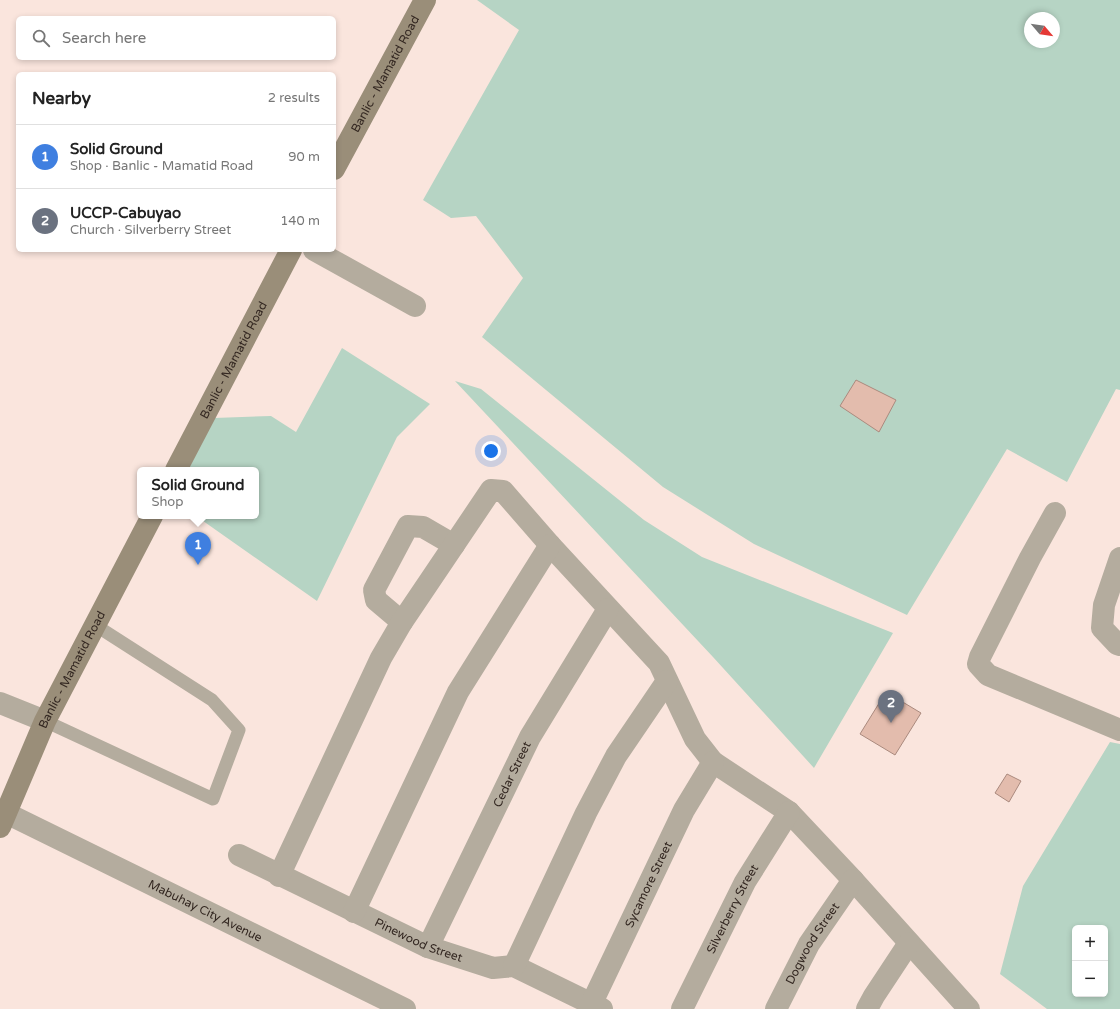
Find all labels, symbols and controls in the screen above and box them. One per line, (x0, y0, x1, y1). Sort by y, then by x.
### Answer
north arrow (1024, 12, 1060, 48)
street label: Banlic - Mamatid Road (348, 13, 422, 135)
search box (16, 16, 336, 60)
icon: search (30, 27, 52, 49)
text: Search here (62, 29, 146, 47)
text: Nearby (32, 88, 91, 109)
text: 2 results (268, 90, 320, 106)
text: Solid Ground (70, 140, 163, 158)
text: 1 (41, 149, 49, 165)
text: 90 m (288, 149, 320, 165)
text: Shop · Banlic - Mamatid Road (70, 158, 253, 174)
text: UCCP-Cabuyao (70, 204, 181, 222)
text: 2 (41, 213, 49, 229)
text: 140 m (280, 213, 320, 229)
text: Church · Silverberry Street (70, 222, 231, 238)
street label: Banlic - Mamatid Road (197, 299, 270, 421)
your location (481, 441, 501, 461)
popup (137, 467, 259, 519)
text: Solid Ground (152, 476, 244, 494)
text: Shop (152, 494, 183, 510)
pin: 1 (185, 532, 211, 565)
street label: Banlic - Mamatid Road (36, 609, 108, 731)
pin: 2 (878, 690, 904, 723)
street label: Cedar Street (490, 739, 534, 809)
street label: Sycamore Street (622, 839, 675, 930)
street label: Silverberry Street (704, 861, 762, 956)
street label: Mabuhay City Avenue (146, 877, 265, 945)
street label: Dogwood Street (783, 900, 842, 987)
street label: Pinewood Street (373, 915, 465, 965)
map controls (1072, 925, 1108, 997)
button: + (1072, 925, 1108, 961)
button: − (1072, 961, 1108, 997)

